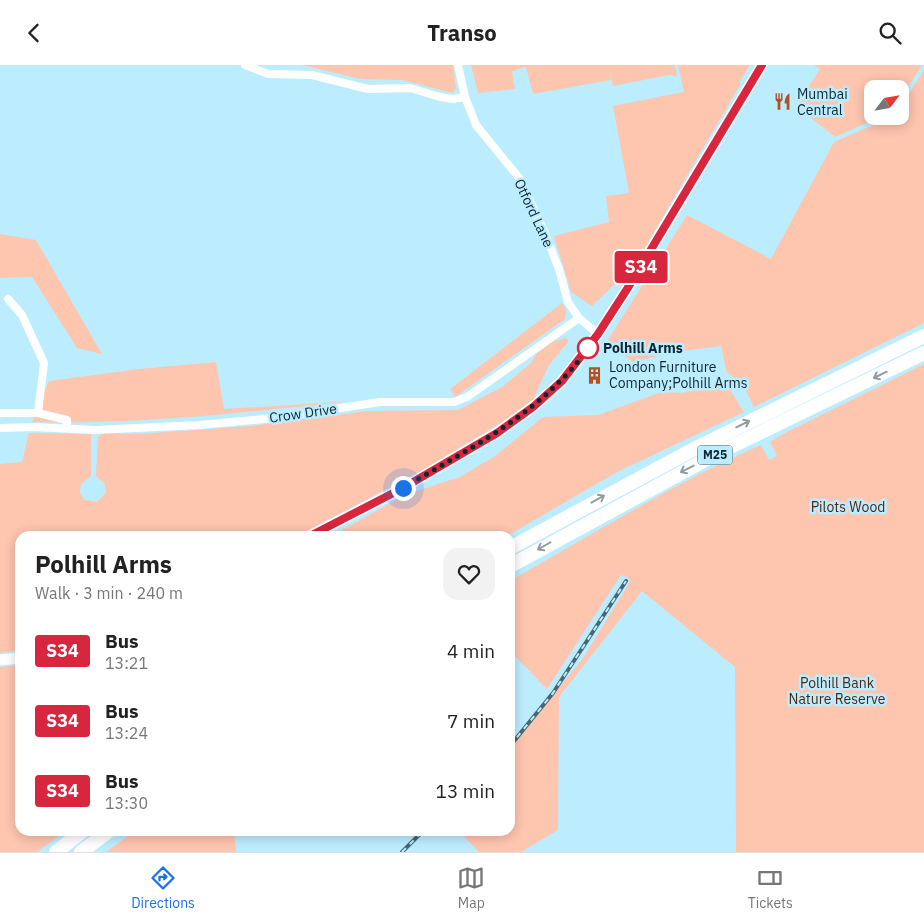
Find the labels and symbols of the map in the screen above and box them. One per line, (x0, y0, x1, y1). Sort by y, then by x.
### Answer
north arrow (864, 80, 909, 125)
place label: Mumbai Central (797, 85, 848, 119)
restaurant icon: Mumbai Central (773, 92, 793, 112)
street label: Otford Lane (510, 176, 558, 250)
line badge: S34 (612, 251, 670, 283)
marker: Polhill Arms (577, 337, 599, 359)
place label: Polhill Arms (603, 339, 683, 357)
place label: London Furniture Company;Polhill Arms (609, 358, 748, 392)
building icon: London Furniture Company;Polhill Arms (585, 365, 605, 385)
one-way arrow (873, 371, 888, 380)
street label: Crow Drive (268, 399, 338, 427)
one-way arrow (735, 419, 750, 429)
road number: M25 (698, 445, 732, 465)
one-way arrow (680, 464, 695, 474)
your location (391, 476, 416, 501)
one-way arrow (591, 494, 606, 504)
park label: Pilots Wood (811, 498, 885, 516)
one-way arrow (538, 542, 552, 552)
park label: Polhill Bank Nature Reserve (789, 674, 886, 708)

